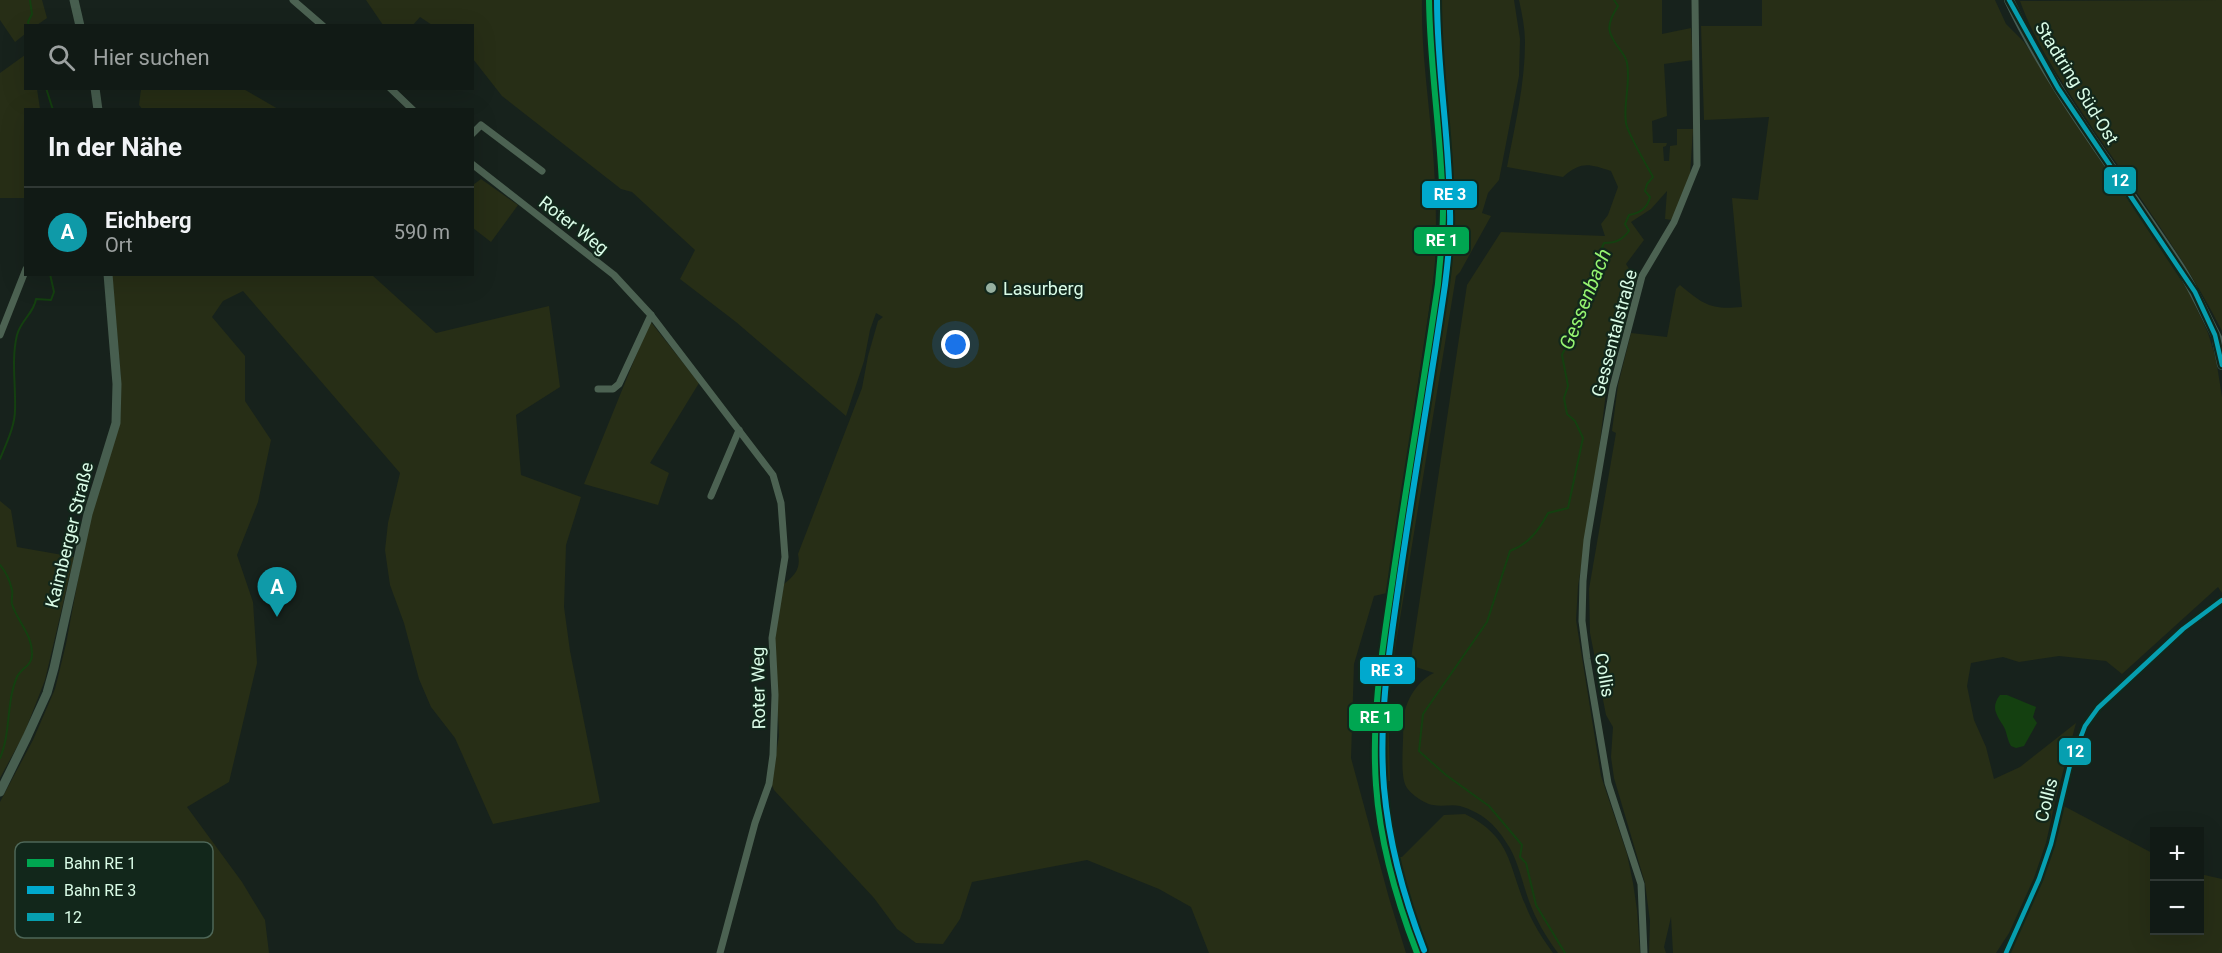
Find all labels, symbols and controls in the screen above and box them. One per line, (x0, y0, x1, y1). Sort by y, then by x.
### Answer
street label: Stadtring Süd-Ost (2031, 18, 2123, 148)
search box (24, 24, 474, 90)
icon: search (45, 41, 78, 74)
text: Hier suchen (93, 45, 210, 70)
text: In der Nähe (48, 132, 182, 162)
line badge: 12 (2103, 166, 2137, 195)
text: 12 (2111, 171, 2129, 190)
line badge: RE 3 (1421, 180, 1478, 209)
text: RE 3 (1434, 185, 1466, 204)
street label: Roter Weg (535, 191, 613, 259)
text: Eichberg (105, 208, 192, 233)
text: A (61, 220, 74, 244)
text: 590 m (394, 220, 450, 244)
line badge: RE 1 (1413, 226, 1470, 255)
text: RE 1 (1426, 231, 1458, 250)
text: Ort (105, 233, 133, 257)
water label: Gessenbach (1554, 245, 1616, 353)
street label: Gessentalstraße (1587, 267, 1641, 399)
place label: Lasurberg (1003, 278, 1084, 299)
marker: Lasurberg (984, 281, 998, 295)
your location (941, 330, 970, 359)
street label: Kaimberger Straße (41, 460, 97, 610)
pin: A (258, 568, 296, 617)
street label: Roter Weg (747, 646, 769, 730)
street label: Collis (1591, 651, 1619, 699)
line badge: RE 3 (1359, 656, 1416, 685)
text: RE 3 (1371, 661, 1403, 680)
line badge: RE 1 (1348, 703, 1404, 732)
text: RE 1 (1360, 708, 1392, 727)
line badge: 12 (2058, 737, 2092, 766)
text: 12 (2066, 742, 2084, 761)
street label: Collis (2030, 776, 2062, 824)
map controls (2150, 827, 2204, 935)
button: + (2150, 827, 2204, 881)
legend (15, 842, 213, 938)
text: Bahn RE 1 (64, 854, 136, 873)
text: Bahn RE 3 (64, 881, 136, 900)
button: − (2150, 881, 2204, 935)
text: 12 (64, 908, 82, 927)

